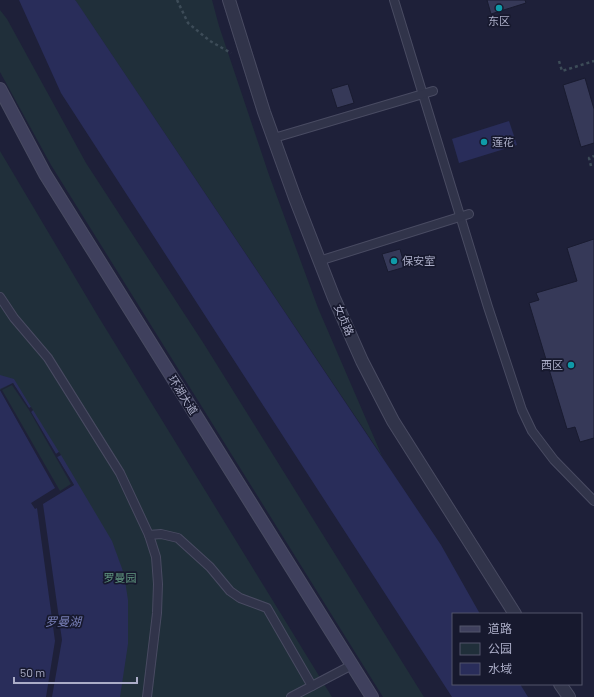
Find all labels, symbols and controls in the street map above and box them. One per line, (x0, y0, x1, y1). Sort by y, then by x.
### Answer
marker: 东区 (494, 3, 504, 13)
place label: 东区 (488, 14, 510, 27)
place label: 莲花 (492, 135, 514, 148)
marker: 莲花 (479, 137, 489, 147)
place label: 保安室 (402, 254, 435, 267)
marker: 保安室 (389, 256, 399, 266)
street label: 女贞路 (332, 302, 357, 338)
place label: 西区 (541, 358, 563, 371)
marker: 西区 (566, 360, 576, 370)
street label: 环湖大道 (166, 373, 201, 417)
park label: 罗曼园 (104, 571, 137, 584)
legend (452, 613, 582, 685)
water label: 罗曼湖 (45, 614, 83, 628)
text: 道路 (488, 621, 512, 635)
text: 公园 (488, 641, 512, 655)
scale bar (14, 659, 137, 685)
text: 水域 (488, 661, 512, 675)
text: 50 m (20, 665, 45, 679)

